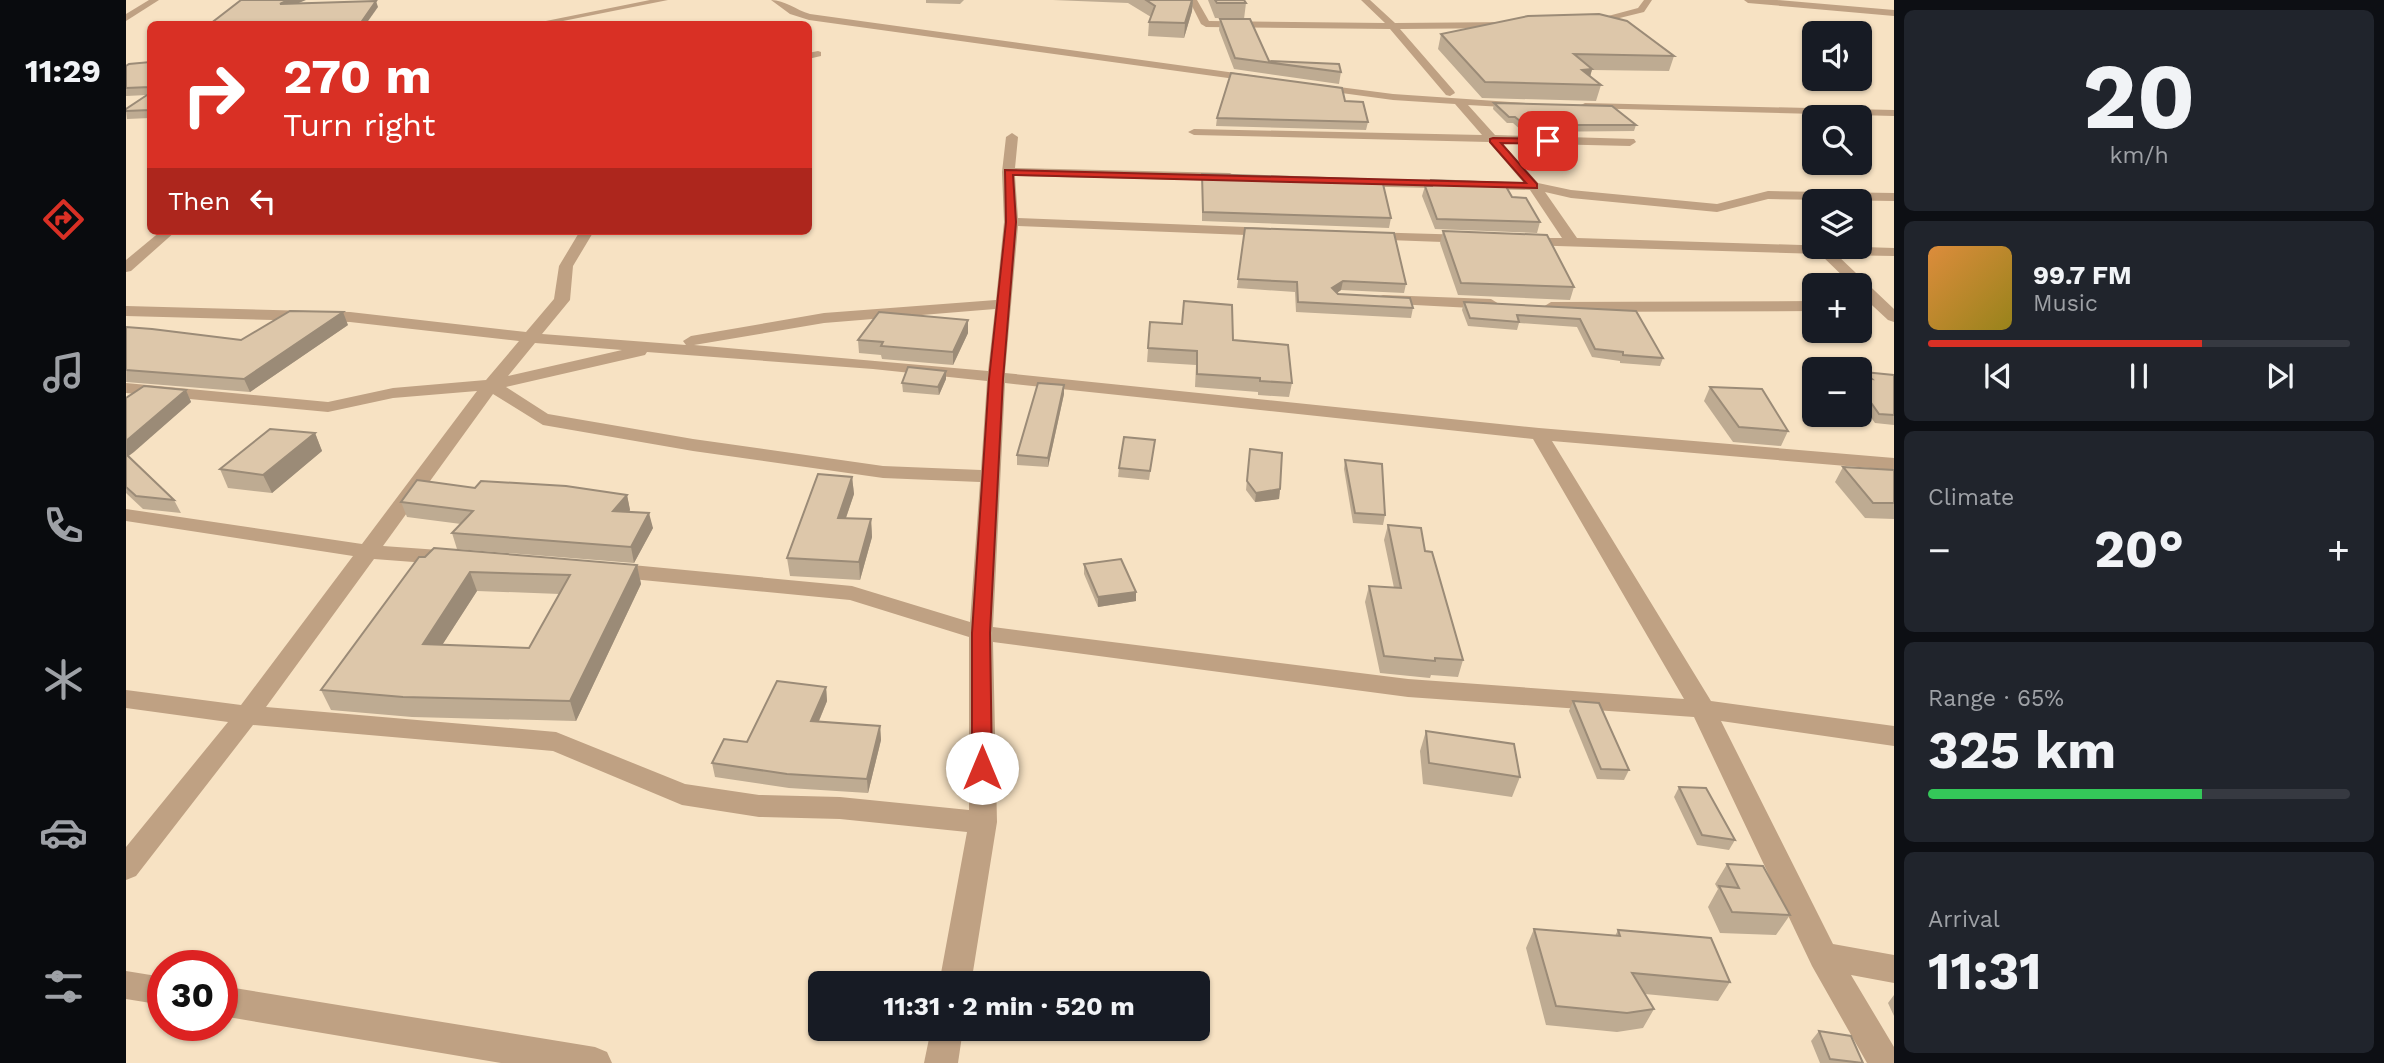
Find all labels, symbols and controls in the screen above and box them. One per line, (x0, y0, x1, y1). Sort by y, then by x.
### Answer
map controls (1802, 21, 1872, 427)
button: sound (1802, 21, 1872, 91)
text: 20 (2083, 43, 2195, 150)
text: 270 m (283, 47, 432, 105)
icon: right (168, 49, 259, 140)
text: 11:29 (25, 52, 101, 90)
button: search (1802, 105, 1872, 175)
text: Turn right (283, 106, 435, 144)
pin (1518, 111, 1578, 171)
icon: arrive (1529, 122, 1567, 160)
text: km/h (2109, 142, 2169, 169)
icon: left (244, 182, 282, 220)
text: Then (168, 186, 230, 216)
button: layers (1802, 189, 1872, 259)
icon: directions (39, 195, 88, 244)
text: 99.7 FM (2033, 260, 2132, 290)
button: + (1802, 273, 1872, 343)
text: Music (2033, 290, 2098, 317)
icon: music (39, 348, 88, 397)
button: − (1802, 357, 1872, 427)
icon: previous (1979, 357, 2017, 395)
icon: pause (2120, 357, 2158, 395)
icon: next (2261, 357, 2299, 395)
text: Climate (1928, 484, 2014, 511)
icon: phone (39, 501, 88, 550)
text: 20° (2094, 519, 2184, 580)
text: − (1928, 528, 1951, 572)
text: + (2327, 528, 2350, 572)
icon: climate (39, 655, 88, 704)
text: Range · 65% (1928, 685, 2064, 712)
text: 325 km (1928, 720, 2116, 781)
position arrow (945, 731, 1019, 805)
icon: car (39, 808, 88, 857)
text: Arrival (1928, 906, 2000, 933)
text: 11:31 (1928, 941, 2042, 1002)
speed limit sign: 30 (147, 950, 238, 1041)
icon: filters (39, 962, 88, 1011)
text: 11:31 · 2 min · 520 m (883, 991, 1135, 1021)

